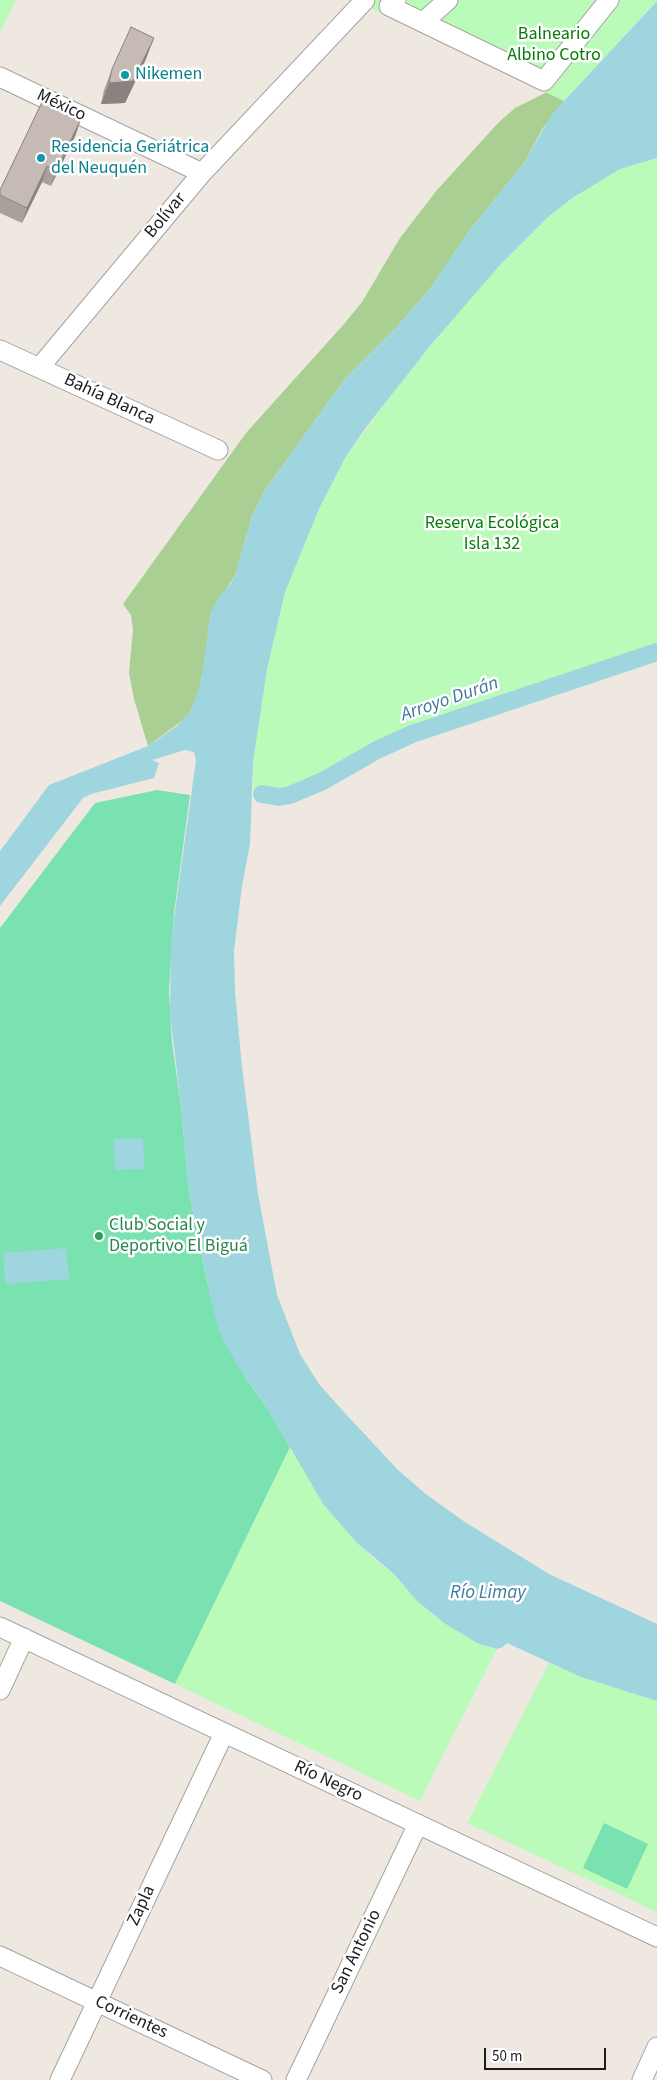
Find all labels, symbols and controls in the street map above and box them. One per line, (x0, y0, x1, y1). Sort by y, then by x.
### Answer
park label: Balneario Albino Cotro (507, 24, 601, 66)
place label: Nikemen (135, 64, 202, 86)
marker: Nikemen (119, 69, 131, 81)
street label: México (33, 85, 89, 127)
place label: Residencia Geriátrica del Neuquén (51, 137, 209, 180)
marker: Residencia Geriátrica del Neuquén (35, 152, 47, 164)
street label: Bolívar (141, 189, 191, 243)
street label: Bahía Blanca (60, 370, 158, 430)
park label: Reserva Ecológica Isla 132 (425, 513, 559, 556)
water label: Arroyo Durán (398, 673, 502, 727)
place label: Club Social y Deportivo El Biguá (109, 1215, 248, 1258)
marker: Club Social y Deportivo El Biguá (93, 1230, 105, 1242)
water label: Río Limay (450, 1583, 526, 1605)
street label: Río Negro (290, 1757, 366, 1807)
street label: Zapla (123, 1882, 161, 1930)
street label: San Antonio (327, 1906, 387, 1998)
street label: Corrientes (91, 1992, 171, 2044)
scale bar (487, 2038, 610, 2070)
text: 50 m (492, 2046, 522, 2067)

